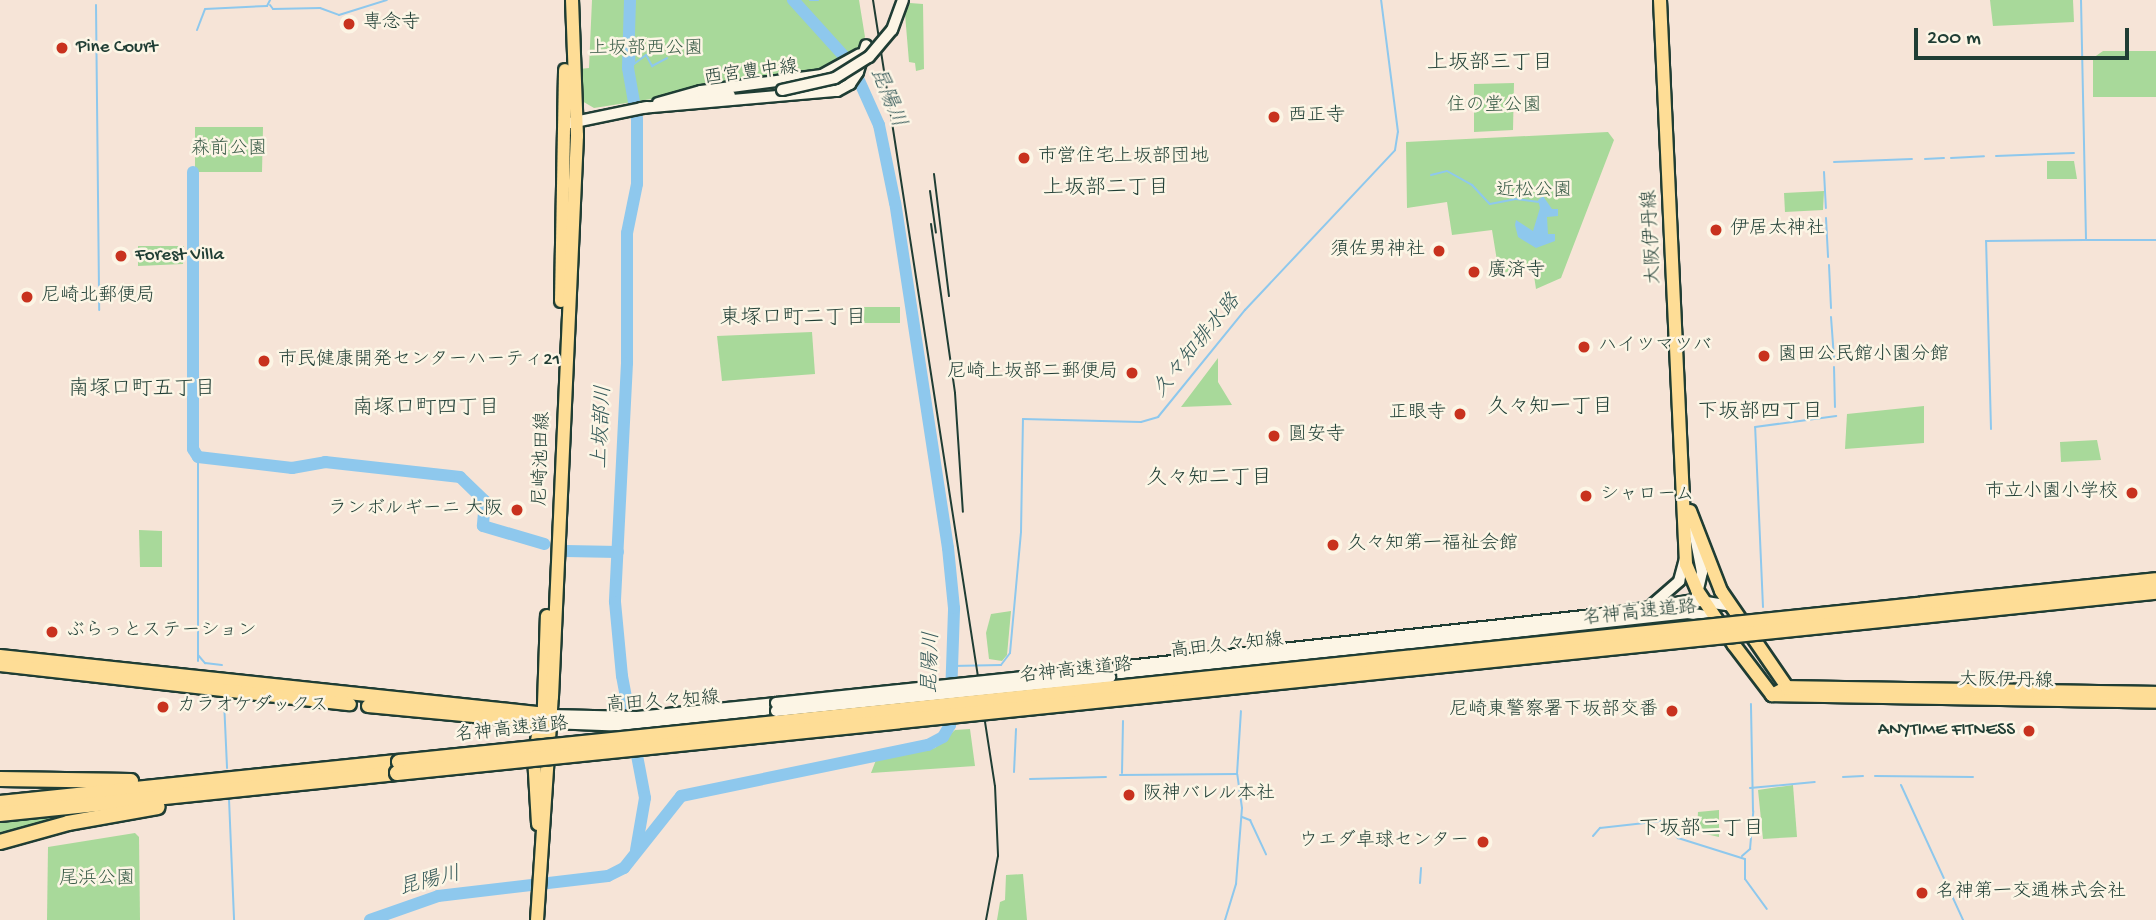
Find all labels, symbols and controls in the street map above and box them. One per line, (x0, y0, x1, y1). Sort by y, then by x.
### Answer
place label: 専念寺 (363, 13, 420, 35)
scale bar (1918, 14, 2133, 58)
marker: 専念寺 (341, 16, 357, 32)
text: 200 m (1927, 27, 1981, 52)
place label: Pine Court (76, 37, 157, 59)
park label: 上坂部西公園 (589, 39, 703, 61)
marker: Pine Court (54, 40, 70, 56)
district label: 上坂部三丁目 (1427, 52, 1553, 78)
street label: 西宮豊中線 (702, 57, 800, 91)
water label: 昆陽川 (863, 64, 909, 132)
park label: 住の堂公園 (1447, 96, 1541, 118)
place label: 西正寺 (1288, 106, 1345, 128)
marker: 西正寺 (1266, 109, 1282, 125)
park label: 森前公園 (191, 139, 267, 161)
place label: 市営住宅上坂部団地 (1038, 147, 1209, 169)
marker: 市営住宅上坂部団地 (1016, 150, 1032, 166)
district label: 上坂部二丁目 (1043, 177, 1169, 203)
park label: 近松公園 (1496, 181, 1572, 203)
street label: 大阪伊丹線 (1639, 189, 1667, 285)
place label: 伊居太神社 (1730, 219, 1825, 241)
marker: 伊居太神社 (1708, 222, 1724, 238)
place label: 須佐男神社 (1330, 240, 1425, 262)
marker: 須佐男神社 (1431, 243, 1447, 259)
place label: Forest Villa (135, 245, 224, 267)
marker: Forest Villa (113, 248, 129, 264)
place label: 廣済寺 (1488, 261, 1545, 283)
marker: 廣済寺 (1466, 264, 1482, 280)
place label: 尼崎北郵便局 (41, 286, 155, 308)
marker: 尼崎北郵便局 (19, 289, 35, 305)
water label: 久々知排水路 (1149, 290, 1247, 404)
district label: 東塚口町二丁目 (720, 307, 866, 333)
place label: ハイツマツバ (1598, 336, 1712, 358)
marker: ハイツマツバ (1576, 339, 1592, 355)
place label: 園田公民館小園分館 (1778, 345, 1949, 367)
marker: 園田公民館小園分館 (1756, 348, 1772, 364)
place label: 市民健康開発センターハーティ21 (278, 350, 561, 372)
marker: 市民健康開発センターハーティ21 (256, 353, 272, 369)
place label: 尼崎上坂部二郵便局 (947, 362, 1118, 384)
marker: 尼崎上坂部二郵便局 (1124, 365, 1140, 381)
district label: 南塚口町五丁目 (69, 378, 215, 404)
water label: 上坂部川 (589, 384, 619, 470)
district label: 久々知一丁目 (1487, 396, 1613, 422)
district label: 南塚口町四丁目 (353, 397, 499, 423)
district label: 下坂部四丁目 (1697, 401, 1823, 427)
place label: 正眼寺 (1389, 403, 1446, 425)
marker: 正眼寺 (1452, 406, 1468, 422)
street label: 尼崎池田線 (530, 411, 556, 507)
place label: 圓安寺 (1288, 425, 1345, 447)
marker: 圓安寺 (1266, 428, 1282, 444)
district label: 久々知二丁目 (1146, 467, 1272, 493)
place label: 市立小園小学校 (1985, 482, 2118, 504)
place label: シャローム (1600, 485, 1695, 507)
marker: 市立小園小学校 (2124, 485, 2140, 501)
marker: シャローム (1578, 488, 1594, 504)
place label: ランボルギーニ 大阪 (328, 499, 503, 521)
marker: ランボルギーニ 大阪 (509, 502, 525, 518)
place label: 久々知第一福祉会館 (1347, 534, 1518, 556)
marker: 久々知第一福祉会館 (1325, 537, 1341, 553)
street label: 名神高速道路 (1582, 597, 1698, 631)
place label: ぶらっとステーション (66, 621, 256, 643)
marker: ぶらっとステーション (44, 624, 60, 640)
street label: 高田久々知線 (1169, 630, 1285, 664)
water label: 昆陽川 (919, 631, 947, 695)
street label: 名神高速道路 (1018, 655, 1134, 689)
street label: 大阪伊丹線 (1958, 670, 2054, 694)
street label: 高田久々知線 (605, 688, 721, 718)
place label: カラオケダックス (177, 696, 329, 718)
marker: カラオケダックス (155, 699, 171, 715)
place label: 尼崎東警察署下坂部交番 (1449, 700, 1658, 722)
marker: 尼崎東警察署下坂部交番 (1664, 703, 1680, 719)
street label: 名神高速道路 (454, 714, 570, 748)
place label: ANYTIME FITNESS (1878, 720, 2015, 742)
marker: ANYTIME FITNESS (2021, 723, 2037, 739)
place label: 阪神バレル本社 (1143, 784, 1276, 806)
marker: 阪神バレル本社 (1121, 787, 1137, 803)
district label: 下坂部二丁目 (1638, 818, 1764, 844)
place label: ウエダ卓球センター (1298, 831, 1469, 853)
marker: ウエダ卓球センター (1475, 834, 1491, 850)
water label: 昆陽川 (396, 863, 464, 903)
park label: 尾浜公園 (59, 869, 135, 891)
place label: 名神第一交通株式会社 (1936, 882, 2126, 904)
marker: 名神第一交通株式会社 (1914, 885, 1930, 901)

